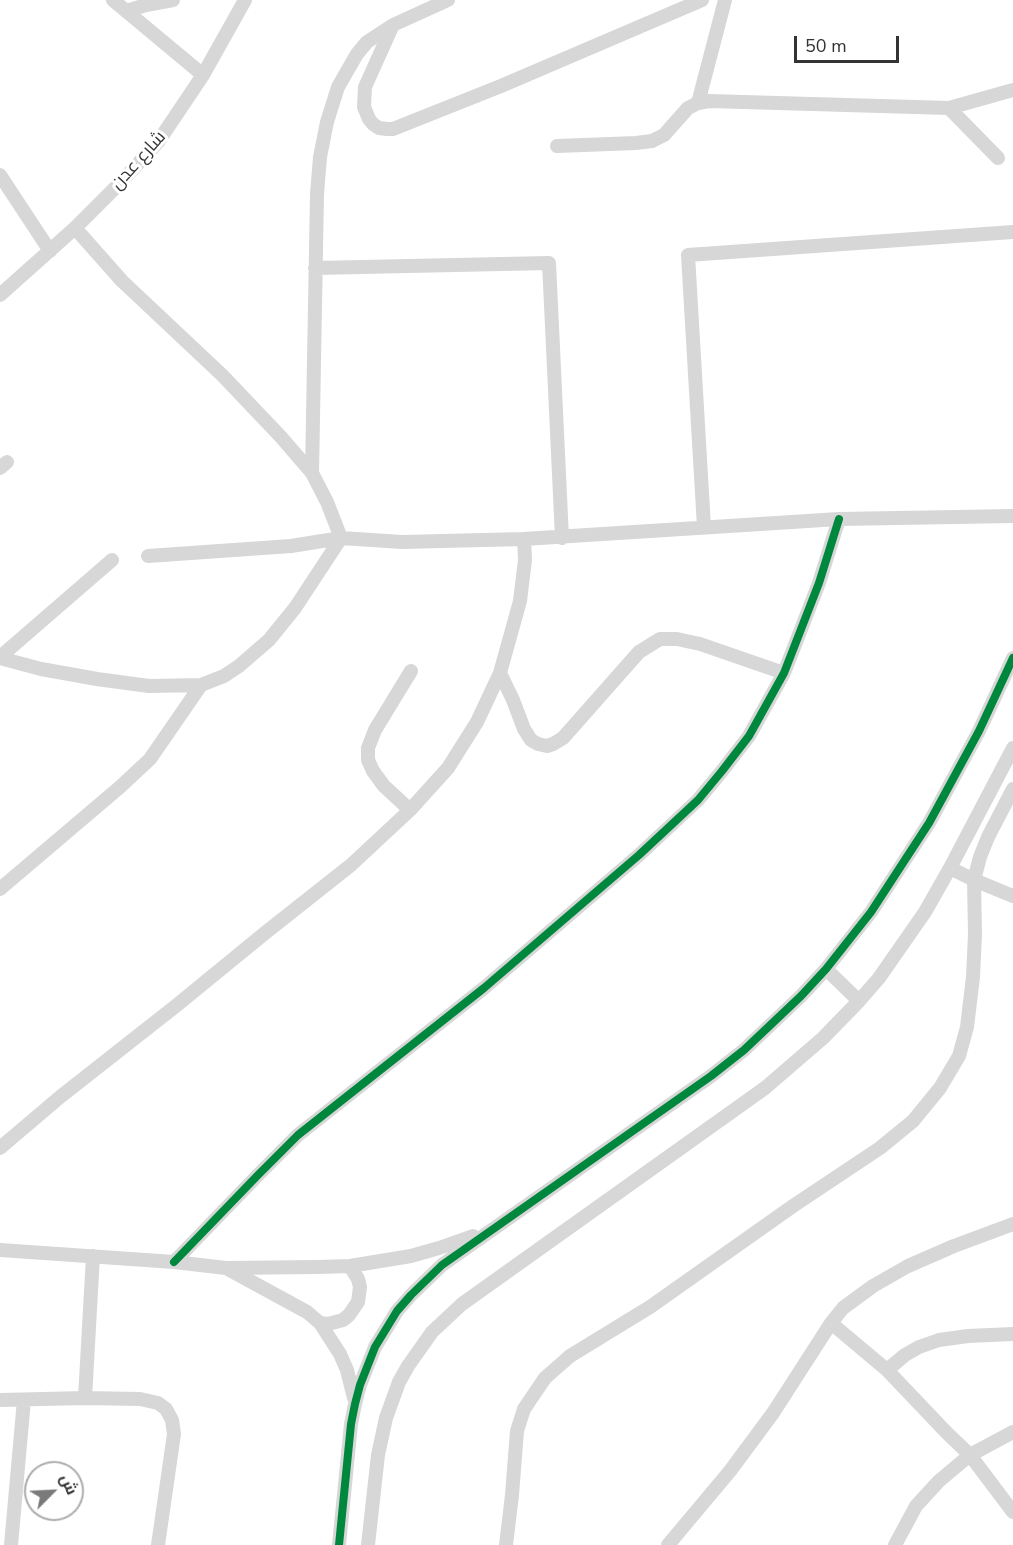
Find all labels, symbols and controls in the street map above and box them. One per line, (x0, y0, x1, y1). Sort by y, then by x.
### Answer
scale bar (797, 24, 902, 62)
text: 50 m (805, 34, 847, 58)
street label: شارع عدن (107, 127, 171, 195)
north arrow (24, 1461, 84, 1521)
text: ش (54, 1471, 83, 1498)

